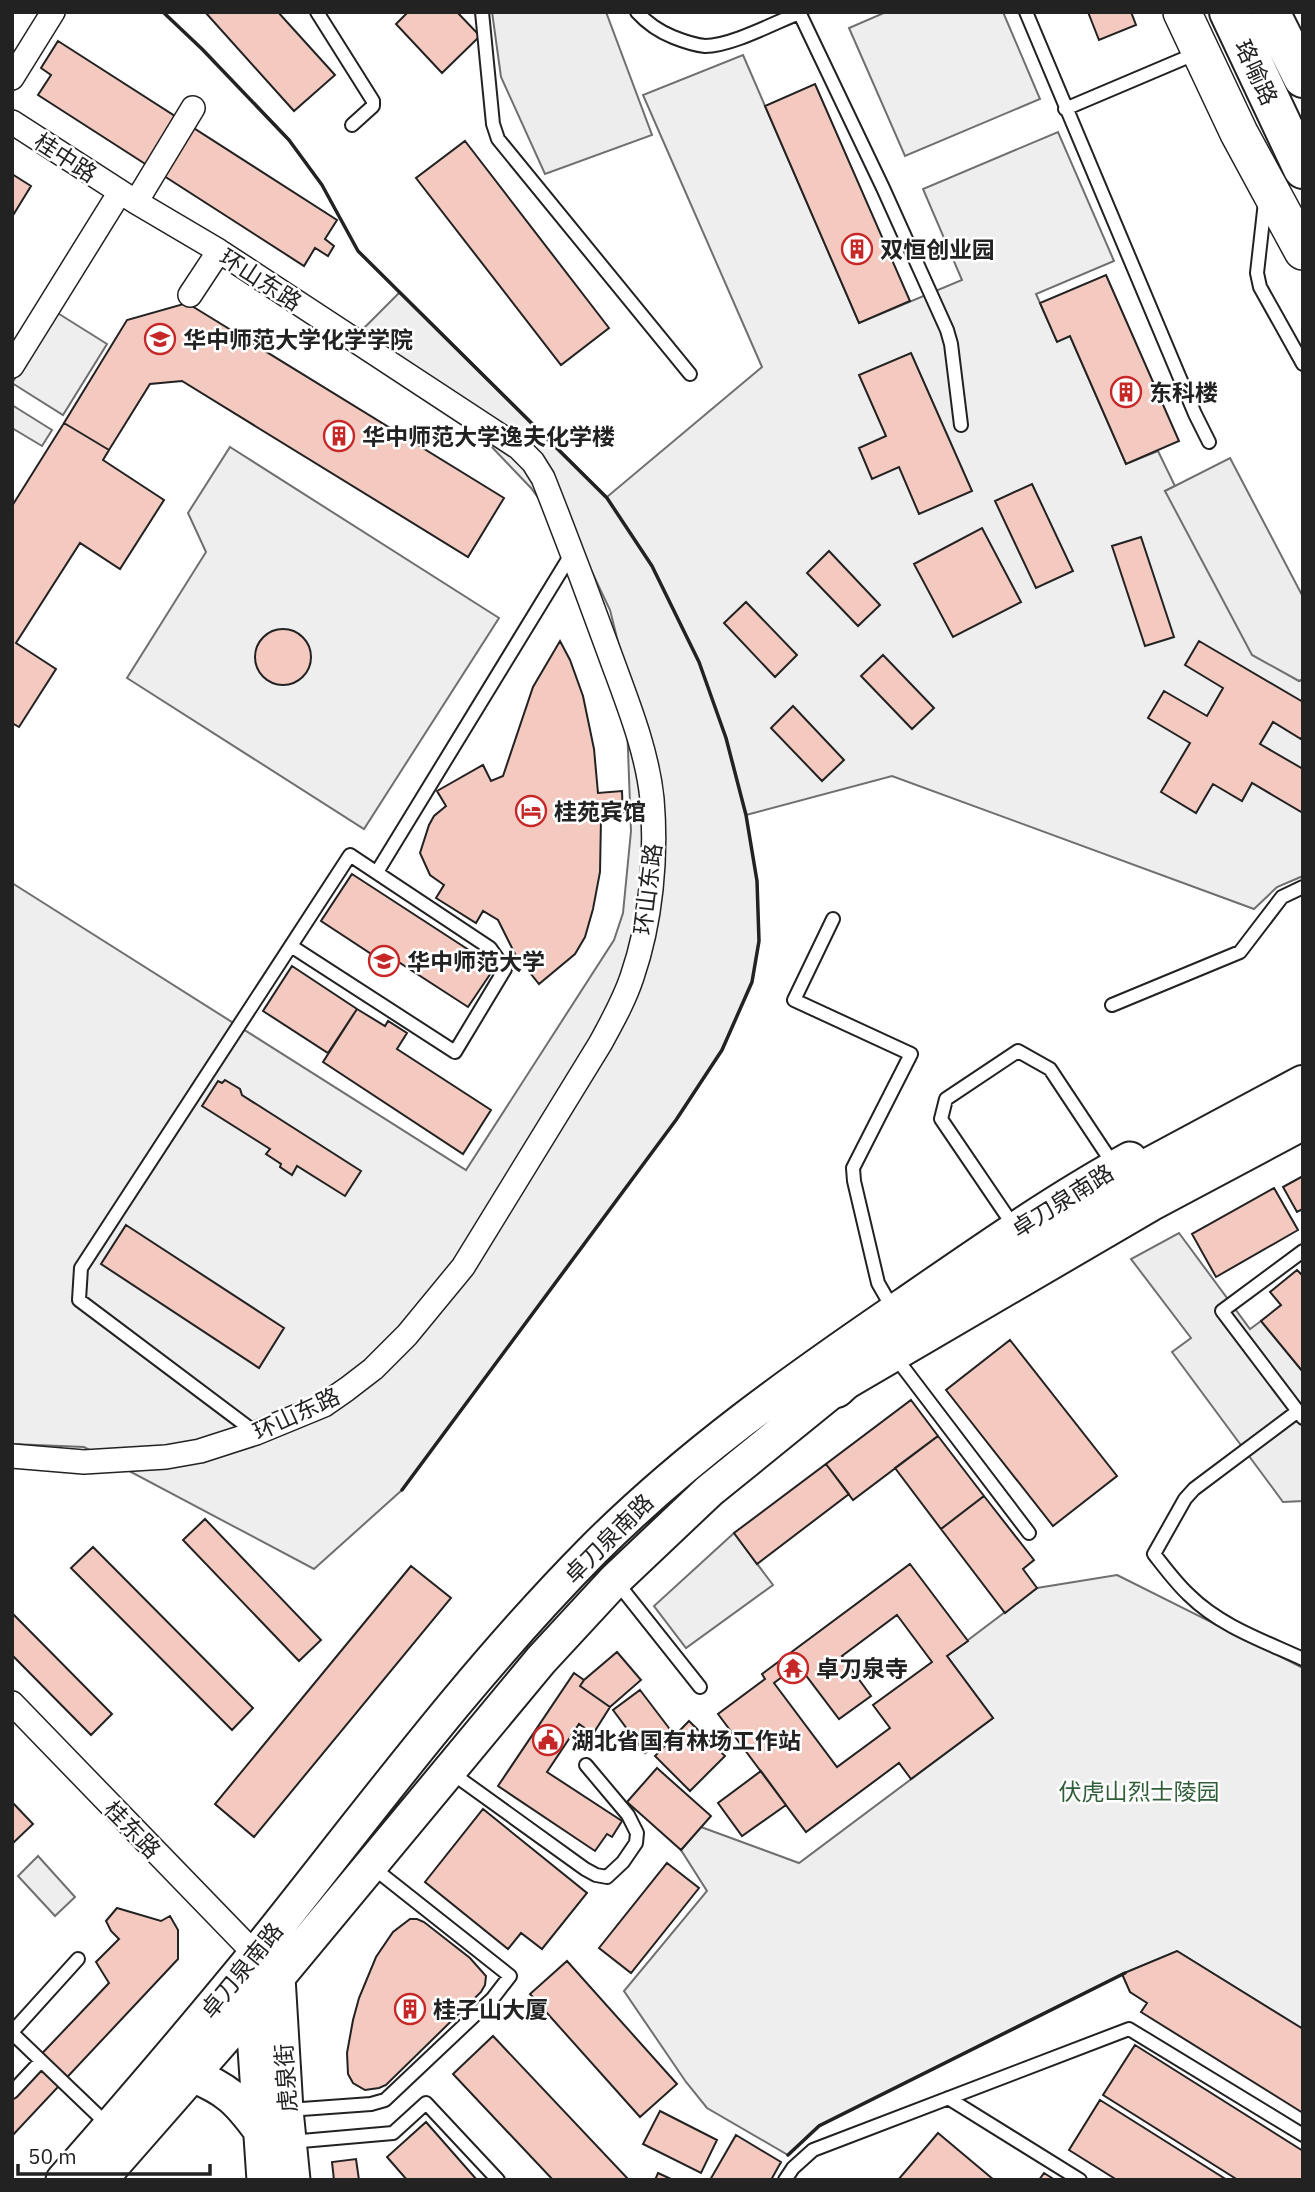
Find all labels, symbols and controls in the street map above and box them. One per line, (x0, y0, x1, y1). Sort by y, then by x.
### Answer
street label: 珞喻路 (1229, 34, 1285, 110)
street label: 桂中路 (29, 126, 103, 188)
building icon: 双恒创业园 (840, 232, 874, 266)
place label: 双恒创业园 (880, 234, 995, 264)
street label: 环山东路 (214, 241, 308, 317)
school or university icon: 华中师范大学化学学院 (143, 322, 177, 356)
place label: 华中师范大学化学学院 (183, 324, 413, 354)
building icon: 东科楼 (1109, 375, 1143, 409)
place label: 东科楼 (1149, 377, 1218, 407)
building icon: 华中师范大学逸夫化学楼 (322, 419, 356, 453)
place label: 华中师范大学逸夫化学楼 (362, 421, 615, 451)
hotel icon: 桂苑宾馆 (514, 794, 548, 828)
place label: 桂苑宾馆 (554, 796, 646, 826)
street label: 环山东路 (627, 842, 667, 936)
school or university icon: 华中师范大学 (367, 944, 401, 978)
place label: 华中师范大学 (407, 946, 545, 976)
street label: 卓刀泉南路 (1005, 1157, 1119, 1243)
street label: 环山东路 (248, 1380, 344, 1446)
street label: 卓刀泉南路 (557, 1487, 659, 1589)
temple icon: 卓刀泉寺 (776, 1651, 810, 1685)
place label: 卓刀泉寺 (816, 1653, 908, 1683)
public building icon: 湖北省国有林场工作站 (531, 1723, 565, 1757)
place label: 湖北省国有林场工作站 (571, 1725, 801, 1755)
park label: 伏虎山烈士陵园 (1059, 1776, 1220, 1806)
street label: 桂东路 (98, 1794, 168, 1864)
street label: 卓刀泉南路 (193, 1916, 289, 2024)
building icon: 桂子山大厦 (393, 1992, 427, 2026)
place label: 桂子山大厦 (433, 1994, 548, 2024)
street label: 虎泉街 (268, 2043, 302, 2113)
scale bar (18, 2132, 210, 2176)
text: 50 m (28, 2142, 77, 2170)

